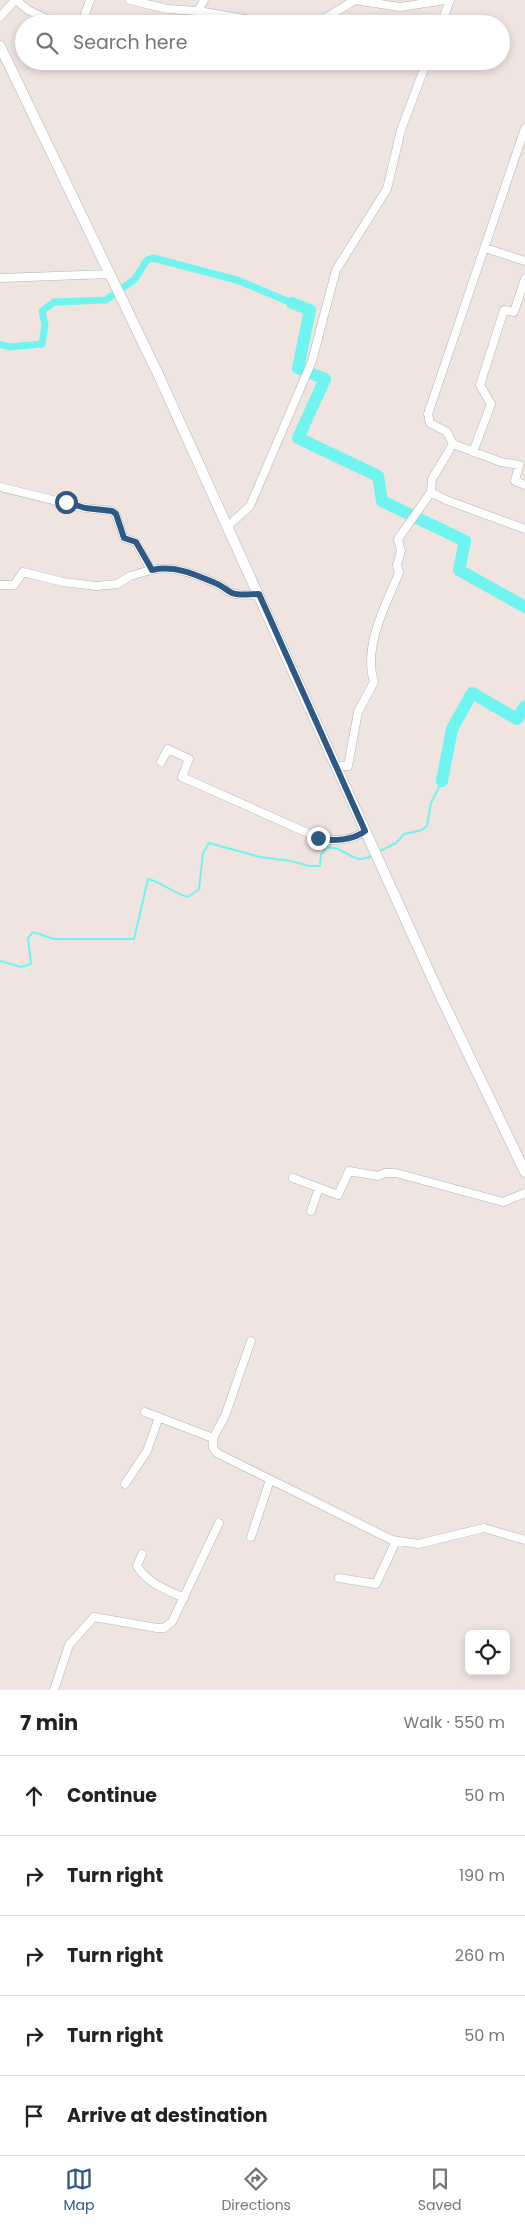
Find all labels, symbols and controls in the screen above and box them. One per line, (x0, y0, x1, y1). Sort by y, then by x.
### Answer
search box (15, 15, 510, 70)
icon: search (33, 29, 61, 57)
text: Search here (73, 29, 187, 56)
route start (55, 491, 78, 514)
route end (307, 827, 330, 850)
map controls (465, 1630, 510, 1675)
button: locate (465, 1630, 510, 1675)
text: 7 min (20, 1708, 78, 1737)
text: Walk · 550 m (404, 1711, 505, 1734)
icon: ahead (20, 1782, 48, 1810)
text: Continue (67, 1782, 157, 1809)
text: 50 m (464, 1784, 505, 1807)
icon: right (20, 1862, 48, 1890)
text: Turn right (67, 1862, 163, 1889)
text: 190 m (459, 1864, 505, 1887)
icon: right (20, 1942, 48, 1970)
text: Turn right (67, 1942, 163, 1969)
text: 260 m (455, 1944, 505, 1967)
icon: right (20, 2022, 48, 2050)
text: Turn right (67, 2022, 163, 2049)
text: 50 m (464, 2024, 505, 2047)
icon: arrive (20, 2102, 48, 2130)
text: Arrive at destination (67, 2102, 268, 2129)
tab: Map (63, 2165, 94, 2216)
tab: Directions (221, 2165, 291, 2216)
tab: Saved (418, 2165, 462, 2216)

